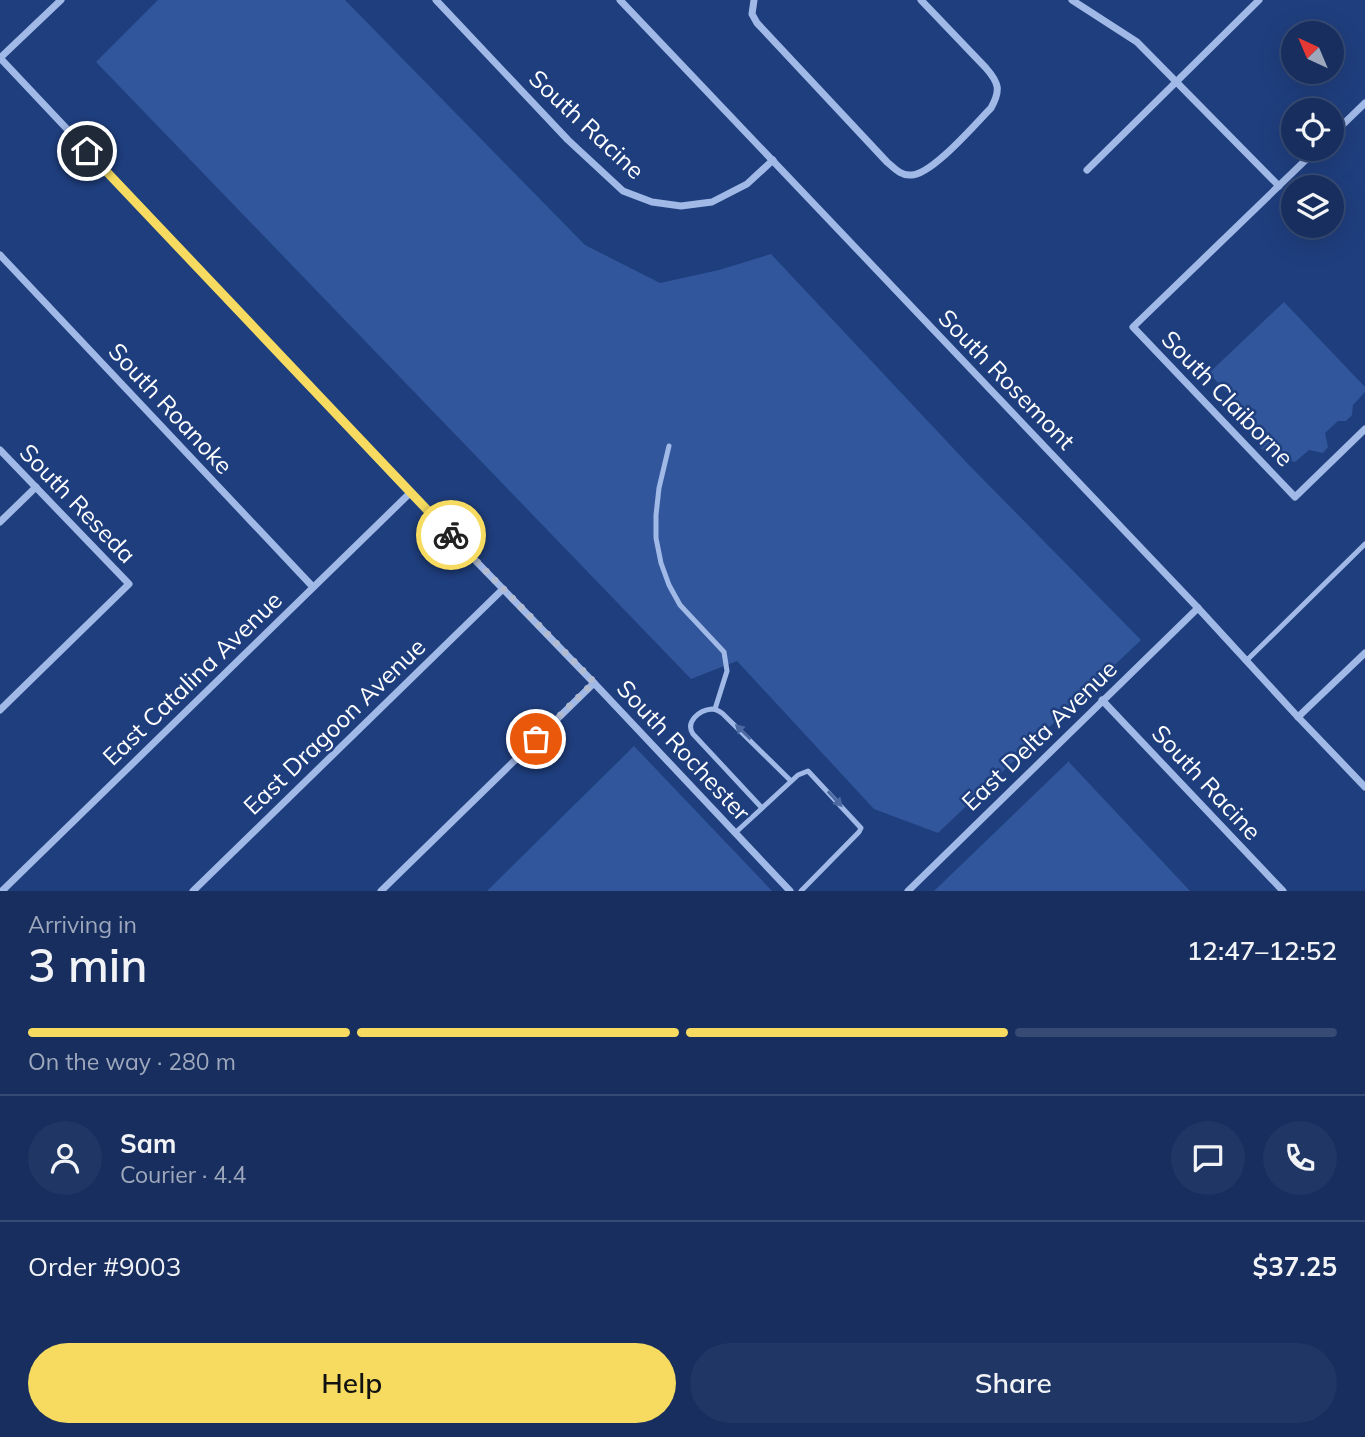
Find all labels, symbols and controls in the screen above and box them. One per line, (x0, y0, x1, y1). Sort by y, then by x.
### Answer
north arrow (1281, 21, 1344, 84)
map controls (1281, 21, 1344, 238)
street label: South Racine (523, 63, 651, 185)
button: locate (1281, 98, 1344, 161)
pin (57, 121, 117, 181)
icon: home (68, 132, 106, 170)
button: layers (1281, 175, 1344, 238)
street label: South Rosemont (932, 303, 1082, 455)
street label: South Claiborne (1156, 324, 1300, 472)
street label: South Roanoke (103, 336, 239, 480)
street label: South Reseda (14, 437, 142, 569)
courier (416, 500, 486, 570)
icon: bike (432, 516, 470, 554)
street label: East Catalina Avenue (96, 585, 288, 771)
street label: East Dragoon Avenue (237, 631, 431, 821)
street label: East Delta Avenue (955, 653, 1123, 817)
street label: South Rochester (611, 673, 757, 827)
pin (506, 709, 566, 769)
street label: South Racine (1146, 718, 1268, 846)
icon: bag (517, 720, 555, 758)
one-way arrow (735, 725, 752, 741)
one-way arrow (826, 790, 842, 807)
text: Arriving in (28, 910, 137, 939)
text: 12:47–12:52 (1187, 934, 1337, 967)
text: 3 min (28, 936, 147, 994)
text: On the way · 280 m (28, 1047, 236, 1076)
button: person (28, 1121, 102, 1195)
button: chat (1171, 1121, 1245, 1195)
button: phone (1263, 1121, 1337, 1195)
text: Sam (120, 1127, 176, 1160)
text: Courier · 4.4 (120, 1160, 246, 1189)
text: Order #9003 (28, 1250, 181, 1283)
text: $37.25 (1253, 1250, 1337, 1283)
button: Help (28, 1343, 676, 1423)
button: Share (690, 1343, 1337, 1423)

